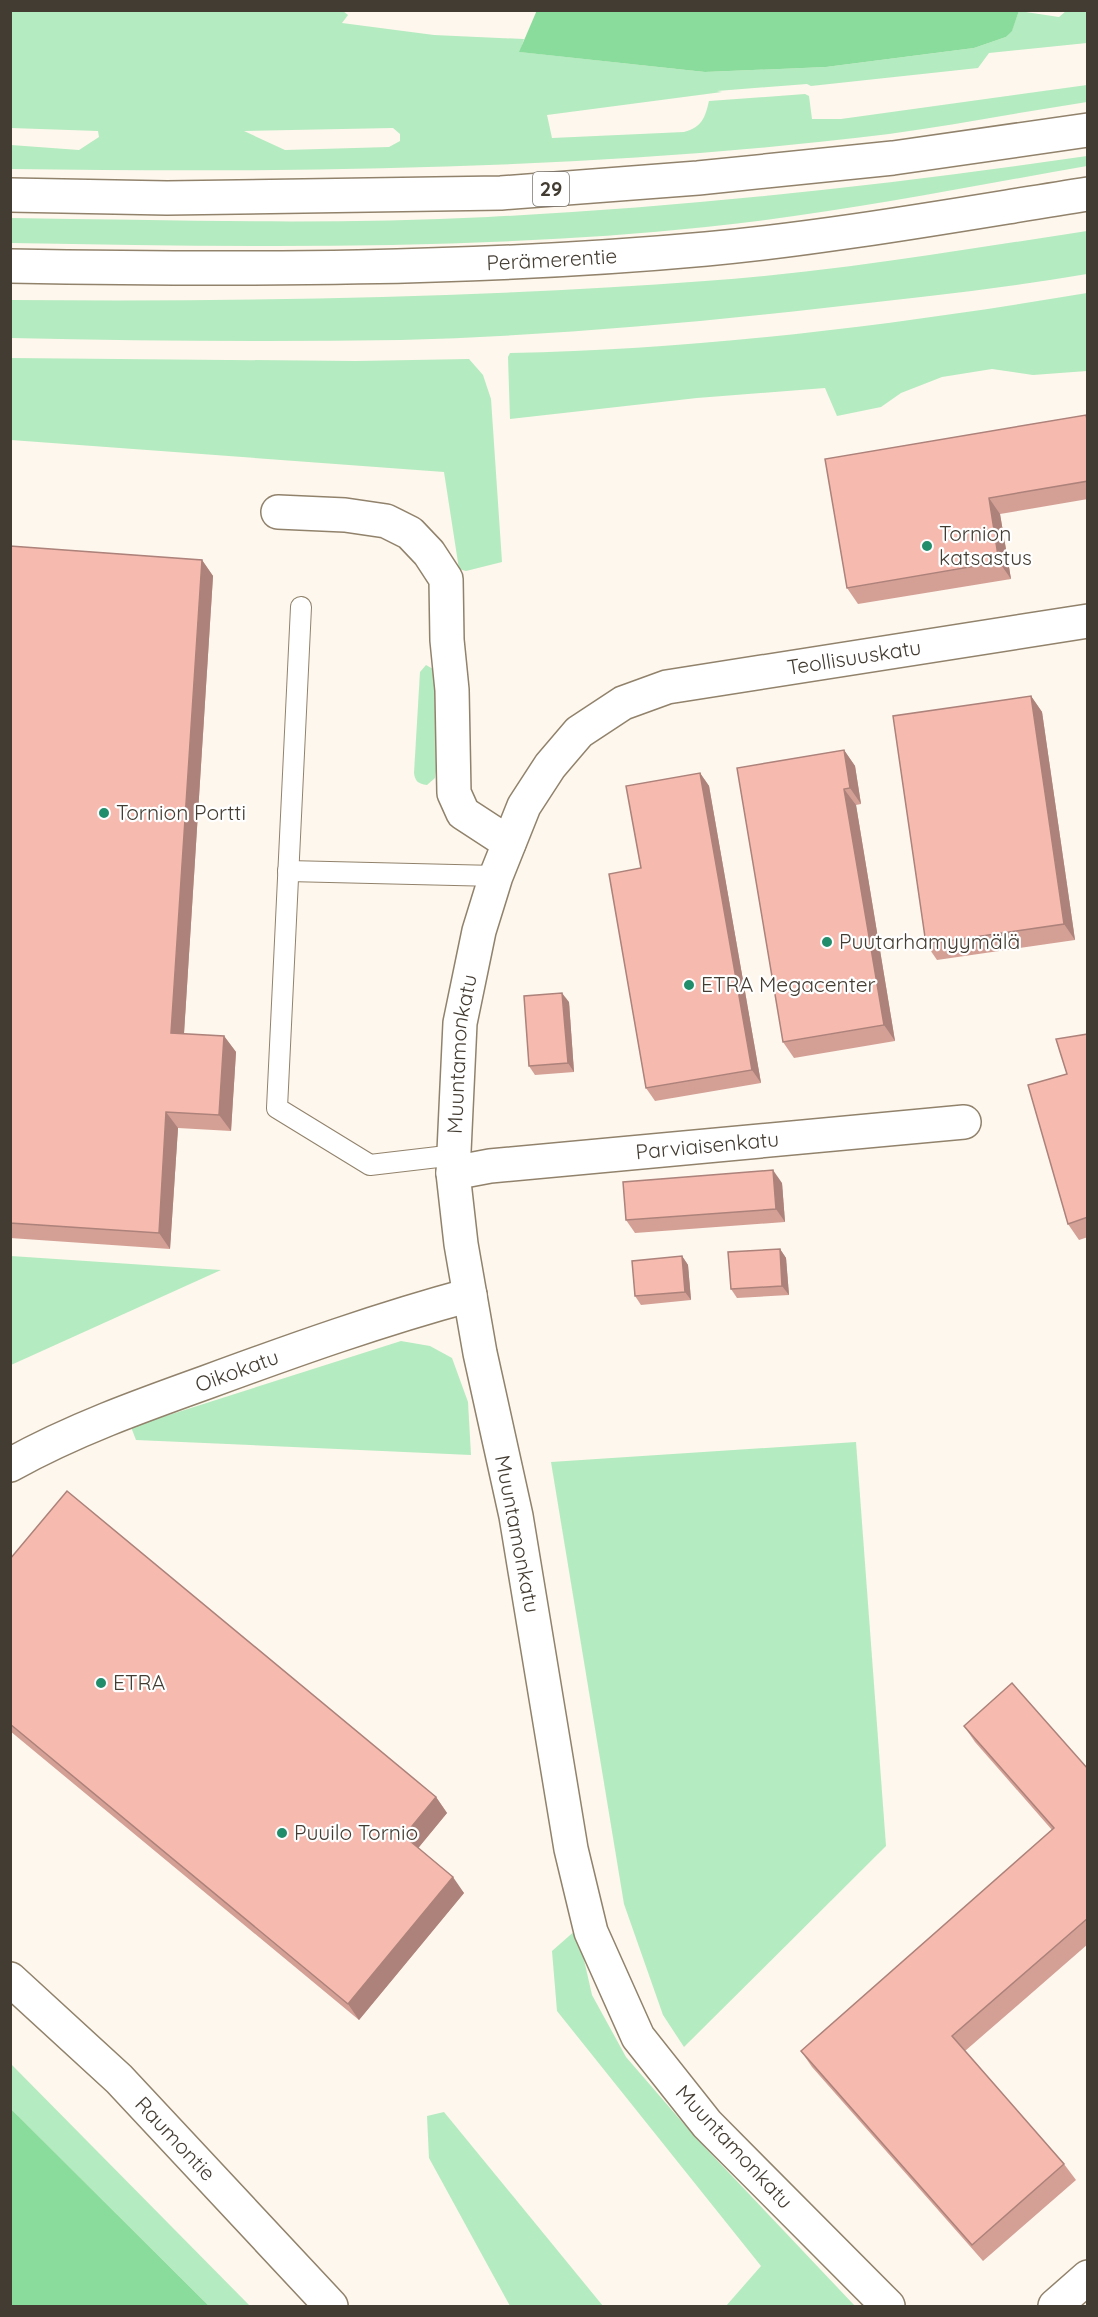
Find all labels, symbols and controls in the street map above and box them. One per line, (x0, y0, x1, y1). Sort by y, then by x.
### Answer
road number: 29 (533, 172, 569, 206)
street label: Perämerentie (486, 242, 618, 275)
place label: Tornion katsastus (939, 520, 1032, 570)
marker: Tornion katsastus (920, 539, 934, 553)
street label: Teollisuuskatu (785, 633, 923, 680)
place label: Tornion Portti (116, 799, 246, 825)
marker: Tornion Portti (97, 806, 111, 820)
place label: Puutarhamyymälä (839, 928, 1020, 954)
marker: Puutarhamyymälä (820, 935, 834, 949)
place label: ETRA Megacenter (701, 971, 876, 997)
street label: Muuntamonkatu (441, 972, 482, 1134)
marker: ETRA Megacenter (682, 978, 696, 992)
street label: Parviaisenkatu (634, 1125, 780, 1164)
street label: Oikokatu (191, 1343, 282, 1397)
street label: Muuntamonkatu (490, 1453, 546, 1615)
place label: ETRA (113, 1669, 165, 1695)
marker: ETRA (94, 1676, 108, 1690)
place label: Puuilo Tornio (294, 1819, 418, 1845)
marker: Puuilo Tornio (275, 1826, 289, 1840)
street label: Muuntamonkatu (671, 2079, 799, 2214)
street label: Raumontie (130, 2091, 221, 2186)

